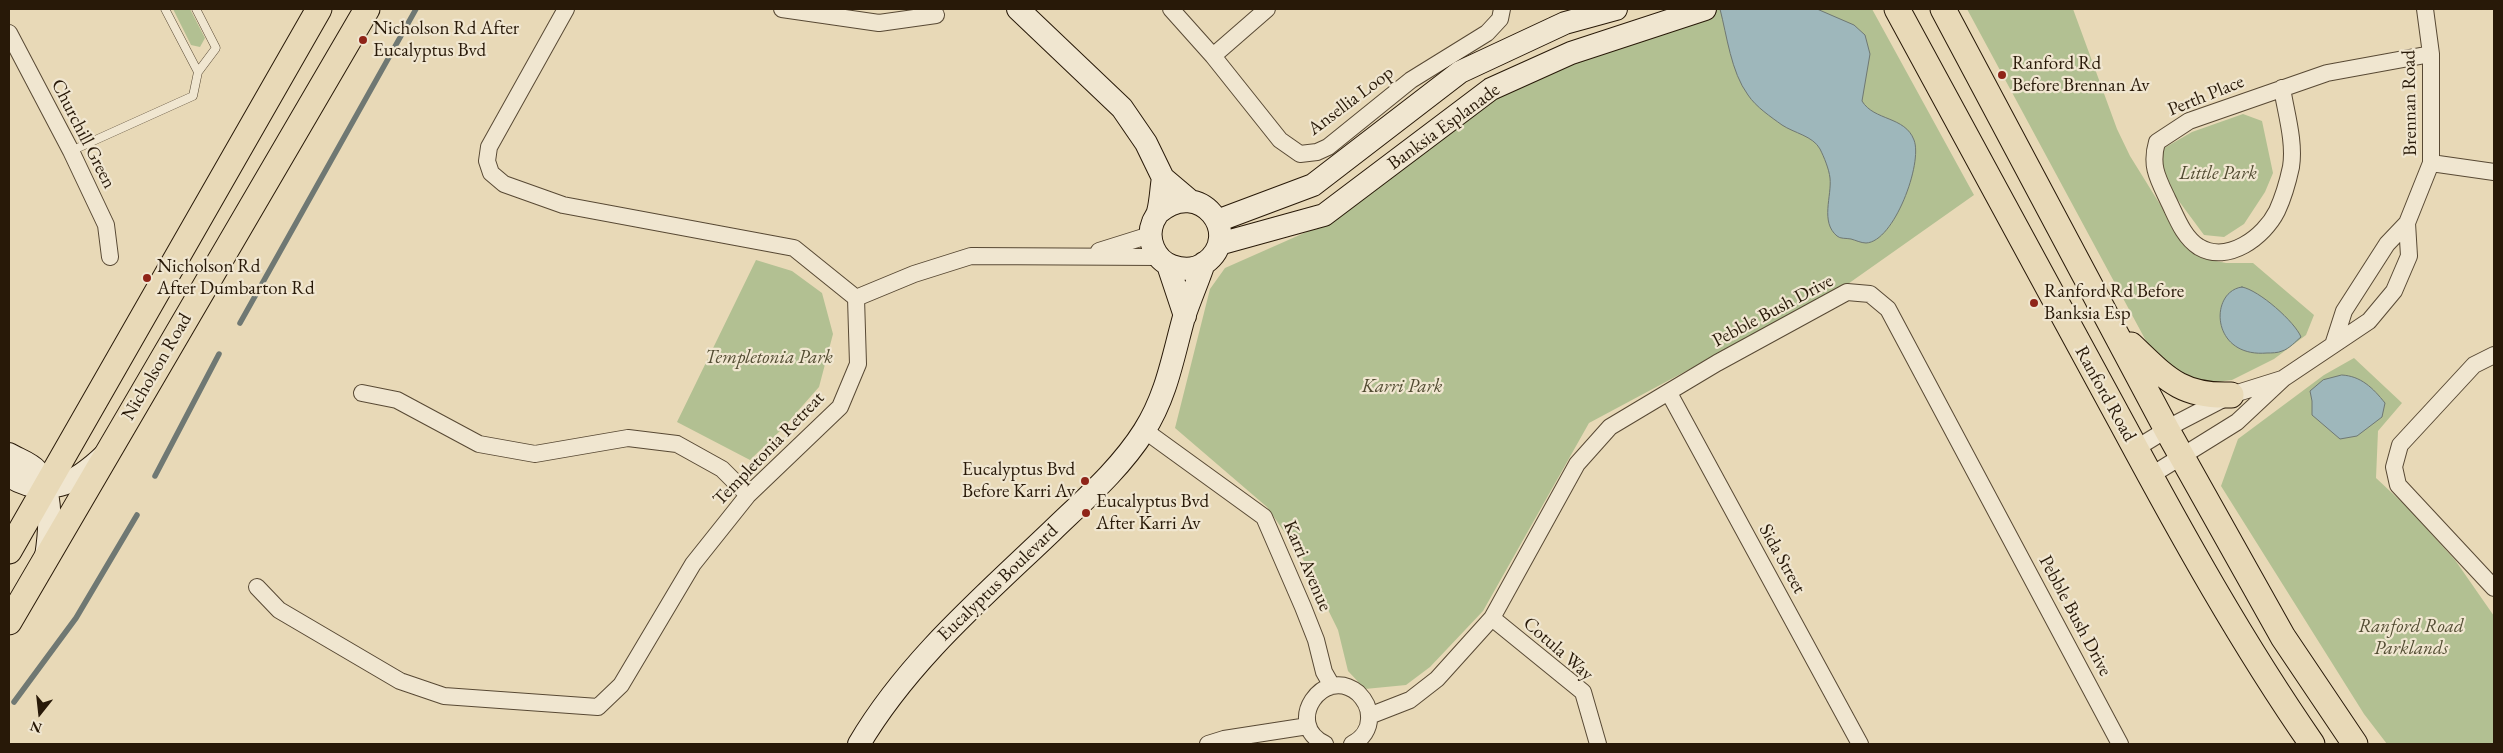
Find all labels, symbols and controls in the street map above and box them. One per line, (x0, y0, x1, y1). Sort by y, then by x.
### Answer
place label: Nicholson Rd After Eucalyptus Bvd (373, 18, 519, 62)
marker: Nicholson Rd After Eucalyptus Bvd (357, 34, 369, 46)
street label: Brennan Road (2398, 50, 2422, 156)
place label: Ranford Rd Before Brennan Av (2012, 53, 2150, 97)
street label: Ansellia Loop (1304, 61, 1398, 141)
marker: Ranford Rd Before Brennan Av (1996, 69, 2008, 81)
street label: Perth Place (2165, 70, 2247, 122)
street label: Churchill Green (46, 76, 120, 192)
street label: Banksia Esplanade (1383, 79, 1505, 175)
park label: Little Park (2179, 163, 2257, 185)
place label: Nicholson Rd After Dumbarton Rd (157, 256, 315, 300)
street label: Pebble Bush Drive (1709, 270, 1837, 352)
marker: Nicholson Rd After Dumbarton Rd (141, 272, 153, 284)
place label: Ranford Rd Before Banksia Esp (2044, 281, 2184, 325)
marker: Ranford Rd Before Banksia Esp (2028, 297, 2040, 309)
street label: Nicholson Road (117, 309, 197, 425)
street label: Ranford Road (2069, 342, 2141, 446)
park label: Templetonia Park (705, 347, 833, 369)
park label: Karri Park (1362, 376, 1442, 398)
street label: Templetonia Retreat (709, 387, 829, 511)
place label: Eucalyptus Bvd Before Karri Av (962, 459, 1075, 503)
marker: Eucalyptus Bvd Before Karri Av (1079, 475, 1091, 487)
place label: Eucalyptus Bvd After Karri Av (1096, 491, 1209, 535)
marker: Eucalyptus Bvd After Karri Av (1080, 507, 1092, 519)
street label: Karri Avenue (1278, 517, 1336, 615)
street label: Eucalyptus Boulevard (933, 520, 1063, 646)
street label: Sida Street (1754, 520, 1810, 598)
street label: Pebble Bush Drive (2034, 552, 2116, 680)
street label: Cotula Way (1518, 612, 1598, 686)
park label: Ranford Road Parklands (2358, 616, 2464, 660)
north arrow (15, 688, 65, 738)
text: N (28, 717, 44, 738)

